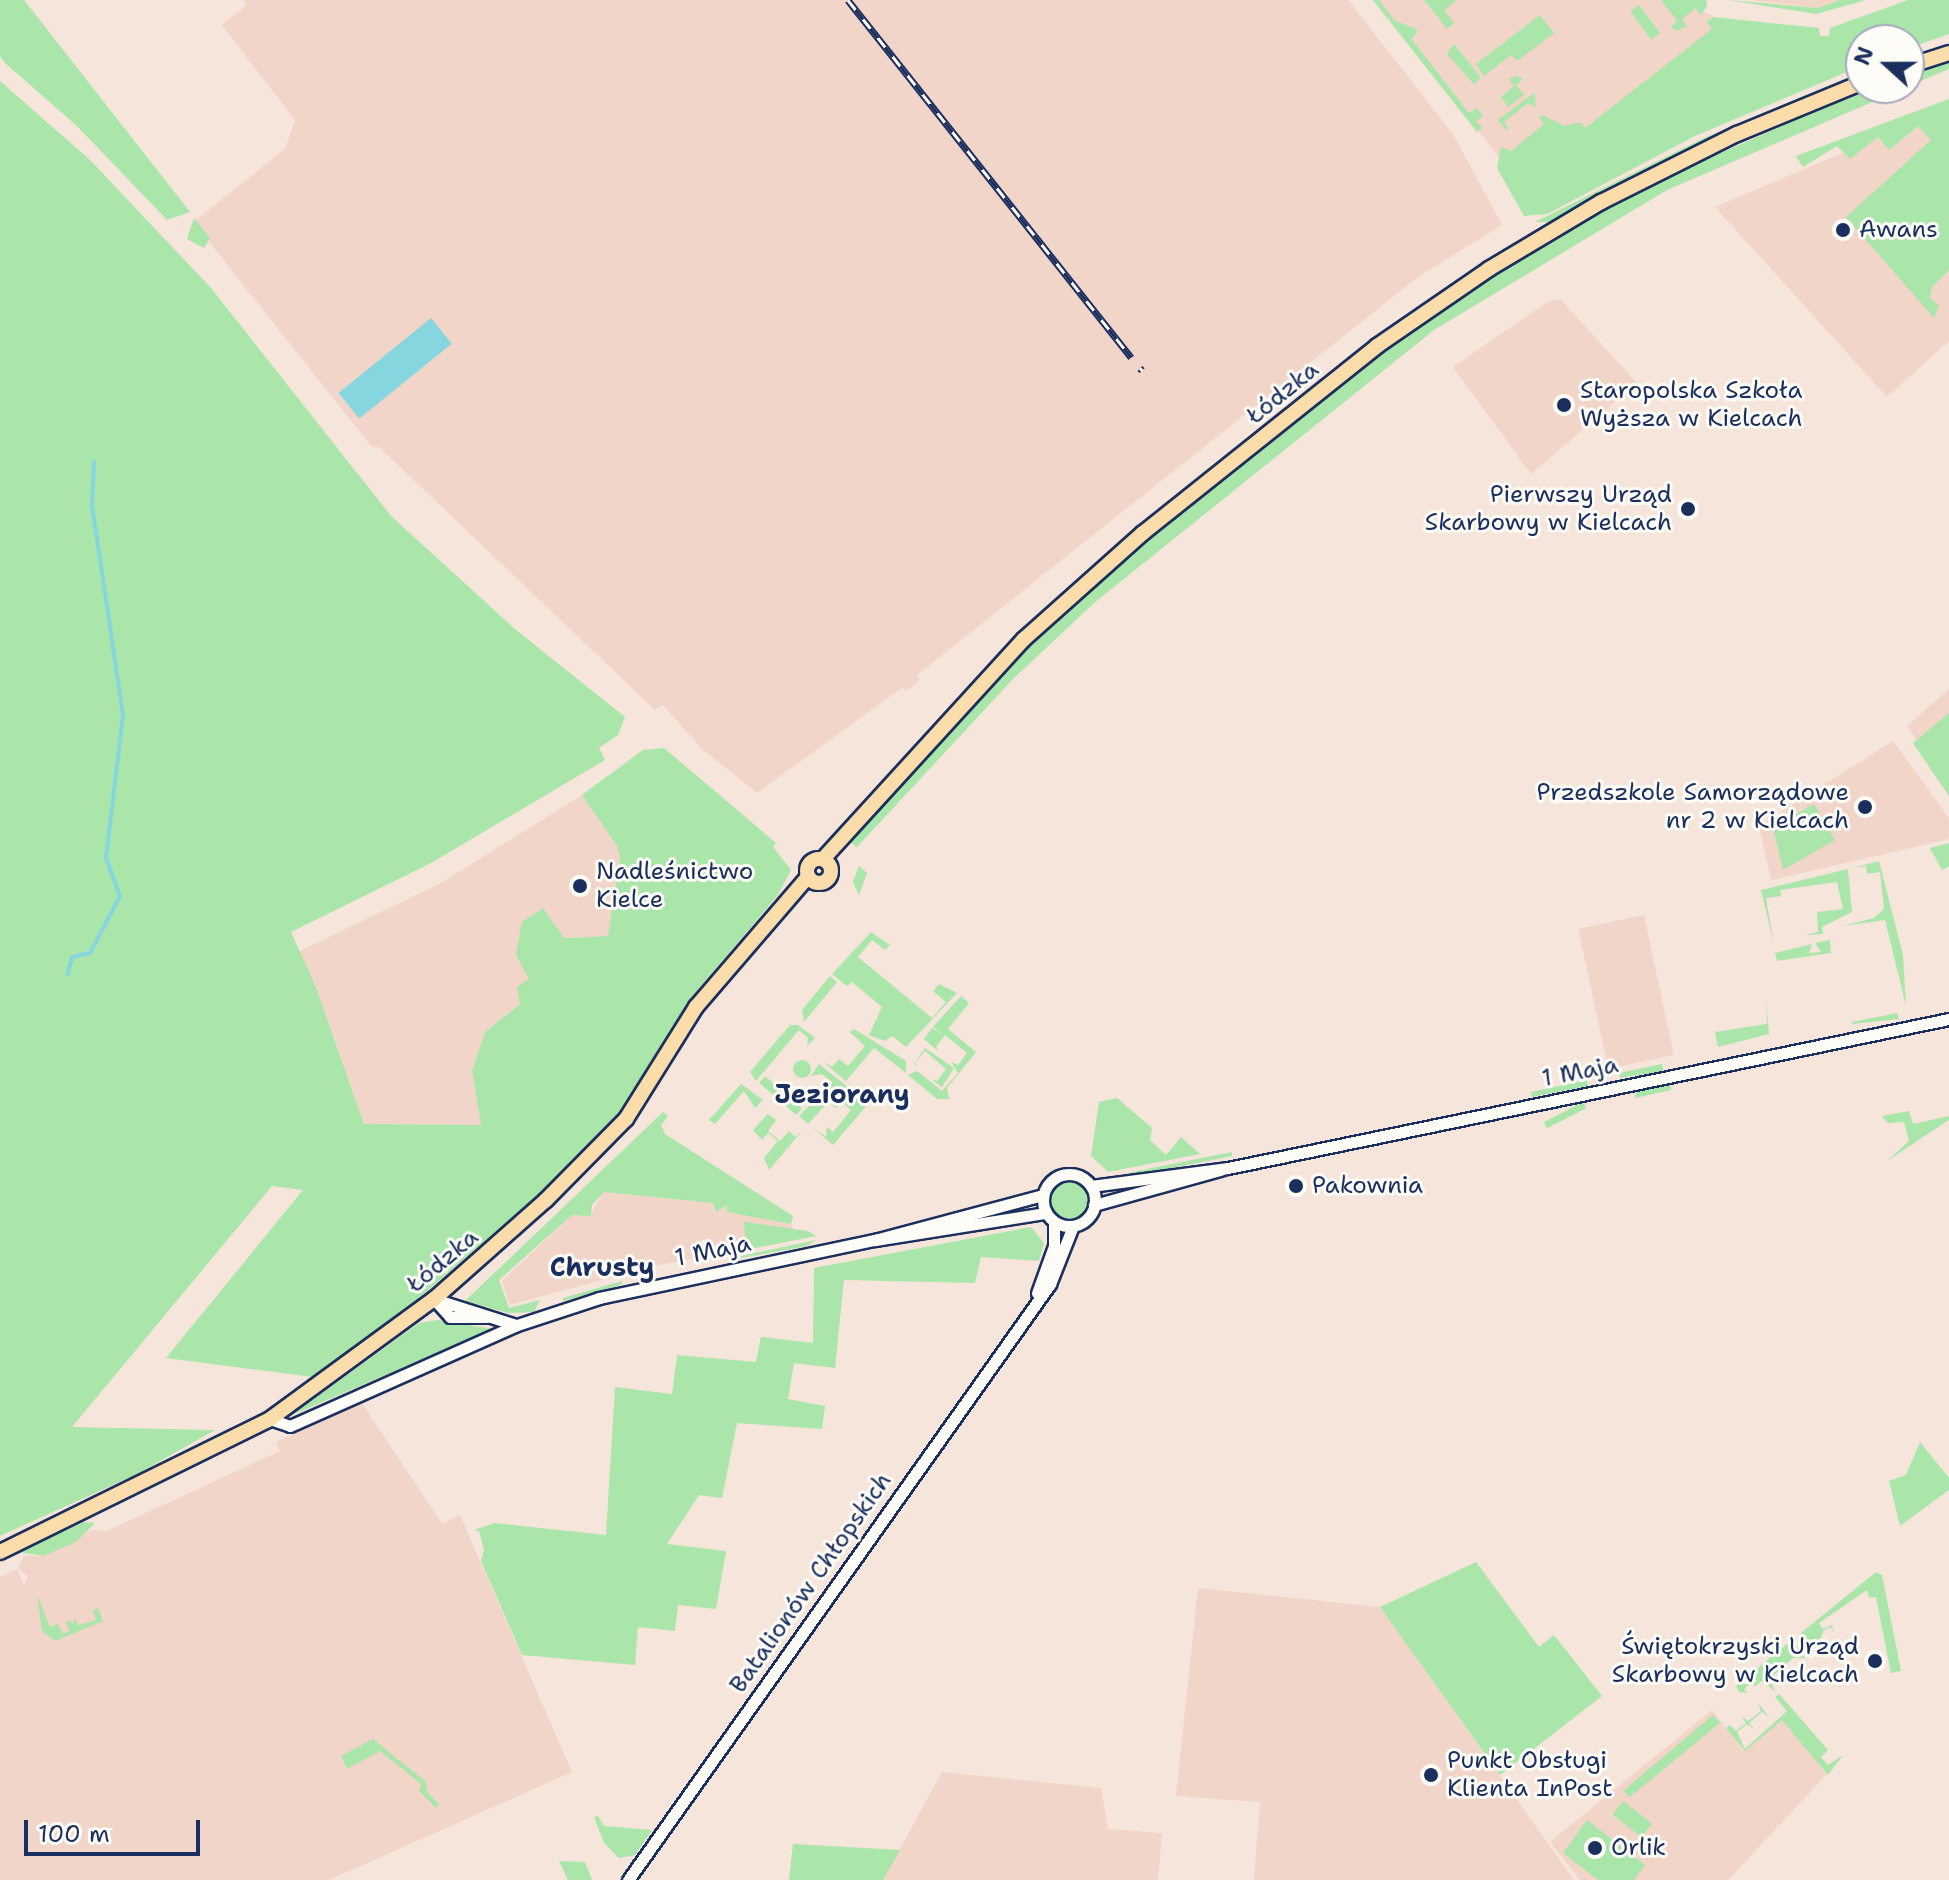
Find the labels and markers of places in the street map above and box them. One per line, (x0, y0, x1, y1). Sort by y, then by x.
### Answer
place label: Awans (1859, 216, 1938, 244)
marker: Awans (1834, 221, 1852, 239)
place label: Staropolska Szkoła Wyższa w Kielcach (1580, 377, 1802, 433)
marker: Staropolska Szkoła Wyższa w Kielcach (1555, 396, 1573, 414)
place label: Pierwszy Urząd Skarbowy w Kielcach (1425, 481, 1672, 537)
marker: Pierwszy Urząd Skarbowy w Kielcach (1679, 500, 1697, 518)
place label: Przedszkole Samorządowe nr 2 w Kielcach (1536, 779, 1849, 835)
marker: Przedszkole Samorządowe nr 2 w Kielcach (1856, 798, 1874, 816)
place label: Nadleśnictwo Kielce (596, 858, 753, 914)
marker: Nadleśnictwo Kielce (571, 877, 589, 895)
place label: Pakownia (1312, 1172, 1423, 1200)
marker: Pakownia (1287, 1177, 1305, 1195)
place label: Świętokrzyski Urząd Skarbowy w Kielcach (1612, 1633, 1859, 1689)
marker: Świętokrzyski Urząd Skarbowy w Kielcach (1866, 1652, 1884, 1670)
place label: Punkt Obsługi Klienta InPost (1447, 1747, 1613, 1803)
marker: Punkt Obsługi Klienta InPost (1422, 1766, 1440, 1784)
place label: Orlik (1611, 1834, 1666, 1862)
marker: Orlik (1586, 1839, 1604, 1857)

